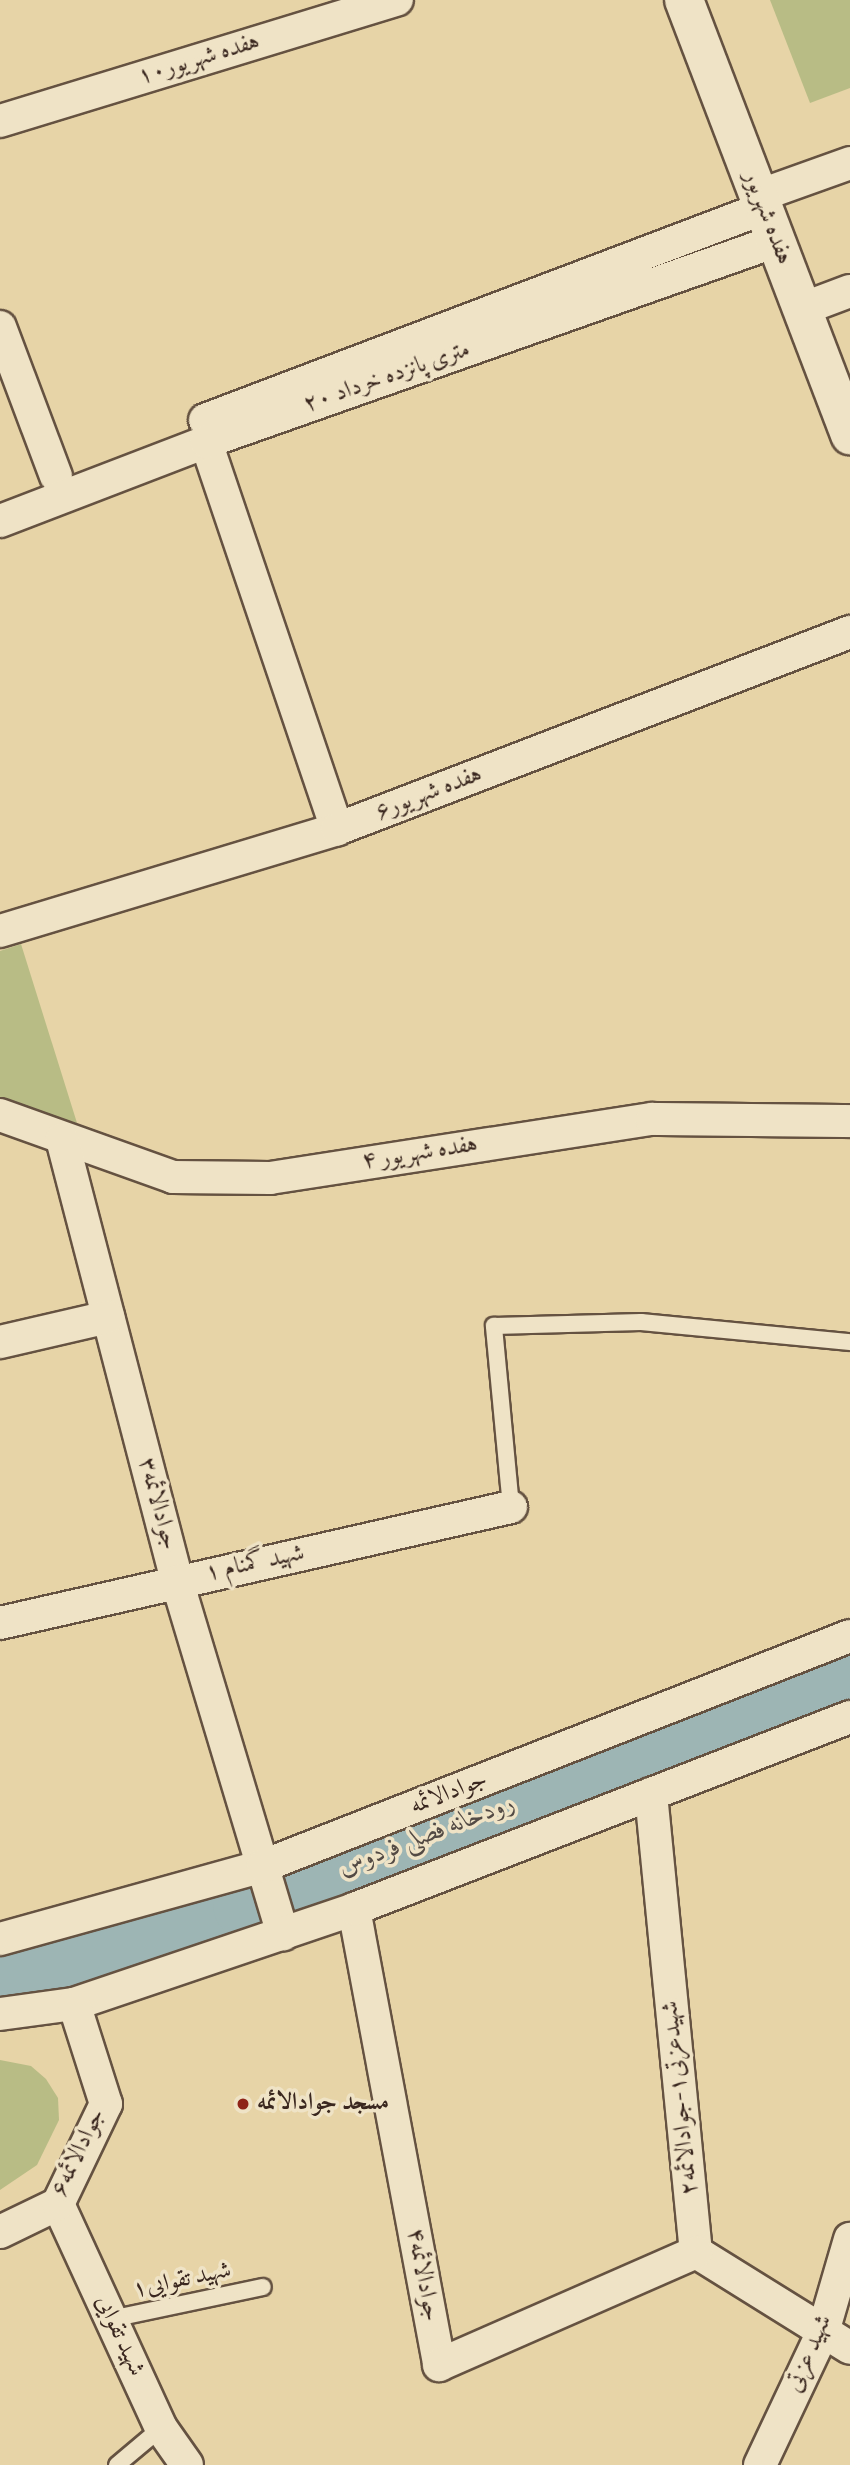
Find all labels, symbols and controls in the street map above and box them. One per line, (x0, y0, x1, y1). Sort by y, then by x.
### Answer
street label: هفده شهریور۱۰ (135, 28, 263, 92)
street label: هفده شهریور (736, 167, 798, 269)
street label: ۲۰ متری پانزده خرداد (300, 336, 474, 420)
street label: هفده شهریور۶ (372, 761, 486, 827)
street label: هفده شهریور ۴ (360, 1131, 480, 1177)
street label: جوادالائمه۳ (131, 1455, 183, 1553)
street label: شهید گمنام ۱ (203, 1539, 307, 1589)
street label: جوادالائمه (406, 1766, 492, 1822)
water label: رودخانه فصلی فردوس (334, 1788, 520, 1884)
street label: شهیدعزتی۱-جوادالائمه۲ (656, 1999, 706, 2197)
place label: مسجد جوادالائمه (257, 2090, 389, 2118)
marker: مسجد جوادالائمه (235, 2096, 251, 2112)
street label: جوادالائمه۶ (45, 2104, 113, 2202)
street label: جوادالائمه۴ (399, 2226, 445, 2324)
street label: شهید تقوایی۱ (130, 2257, 234, 2305)
street label: شهید تقوایی (88, 2291, 150, 2381)
street label: شهید عزتی (781, 2311, 839, 2397)

